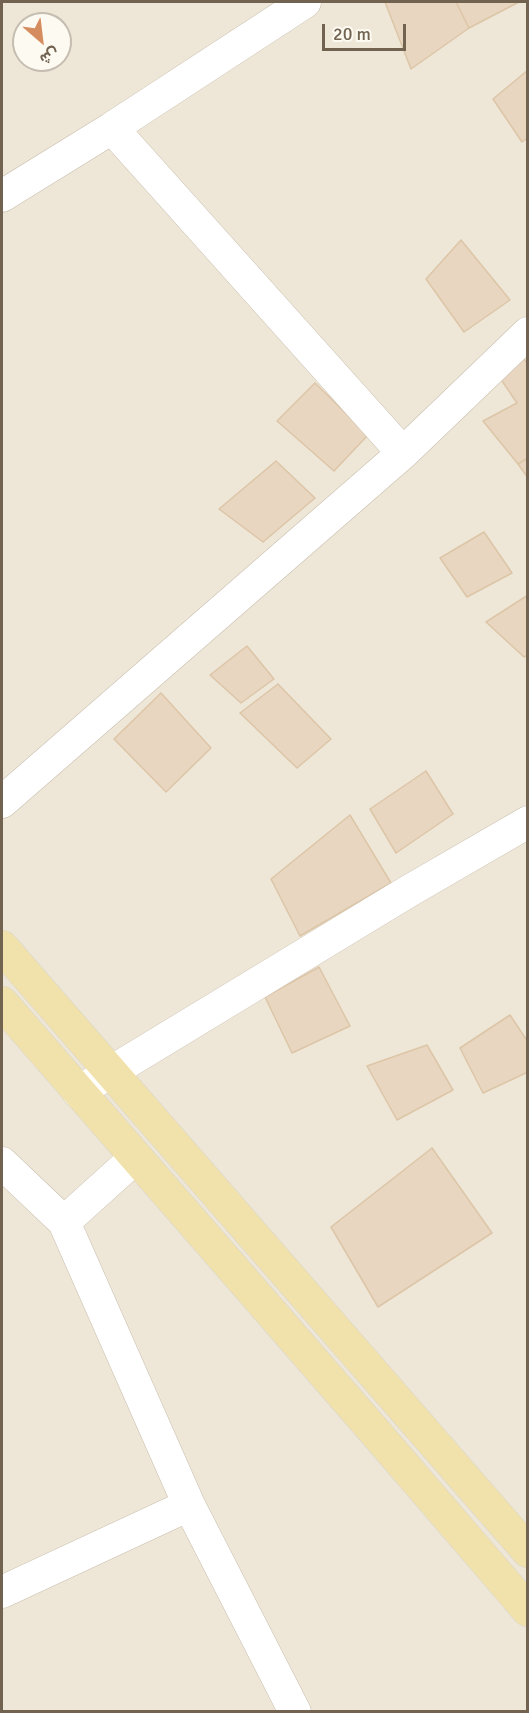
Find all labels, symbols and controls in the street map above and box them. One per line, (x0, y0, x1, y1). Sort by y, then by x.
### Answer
north arrow (12, 12, 72, 72)
scale bar (325, 12, 409, 50)
text: 20 m (333, 23, 371, 45)
text: ش (36, 43, 63, 69)

